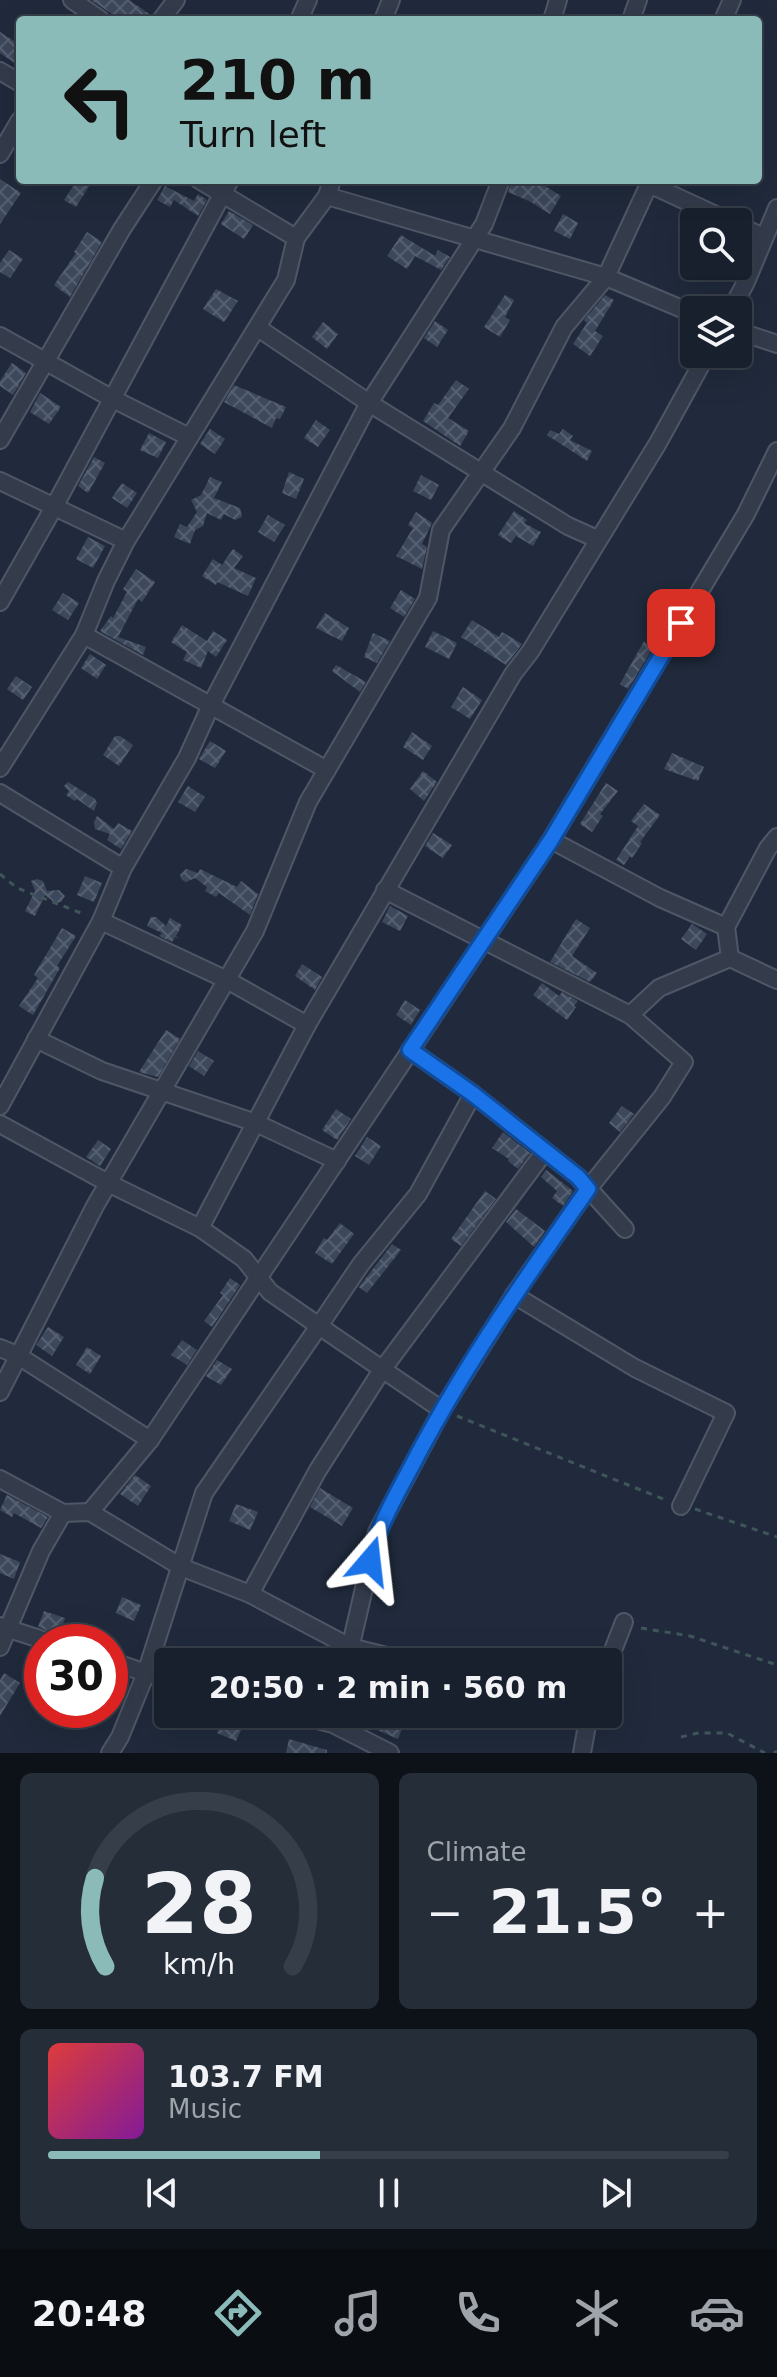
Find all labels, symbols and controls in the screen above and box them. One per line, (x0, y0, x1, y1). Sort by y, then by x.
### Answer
text: 210 m (180, 47, 375, 112)
icon: left (48, 48, 152, 152)
text: Turn left (180, 114, 326, 155)
map controls (680, 208, 752, 368)
button: search (680, 208, 752, 280)
button: layers (680, 296, 752, 368)
pin (647, 589, 715, 657)
icon: arrive (659, 601, 703, 645)
position arrow (328, 1519, 412, 1603)
speed limit sign: 30 (24, 1624, 128, 1728)
text: 20:50 · 2 min · 560 m (209, 1670, 567, 1705)
text: Climate (427, 1837, 527, 1867)
text: 28 (141, 1856, 257, 1953)
text: 21.5° (489, 1877, 667, 1947)
text: − (427, 1887, 463, 1938)
text: + (692, 1887, 729, 1938)
text: km/h (163, 1947, 235, 1981)
text: 103.7 FM (168, 2059, 324, 2094)
text: Music (168, 2094, 242, 2124)
icon: previous (140, 2171, 184, 2215)
icon: pause (367, 2171, 411, 2215)
icon: next (594, 2171, 638, 2215)
icon: directions (210, 2285, 266, 2341)
icon: music (330, 2285, 386, 2341)
icon: phone (450, 2285, 506, 2341)
icon: climate (569, 2285, 625, 2341)
icon: car (689, 2285, 745, 2341)
text: 20:48 (32, 2293, 146, 2334)

